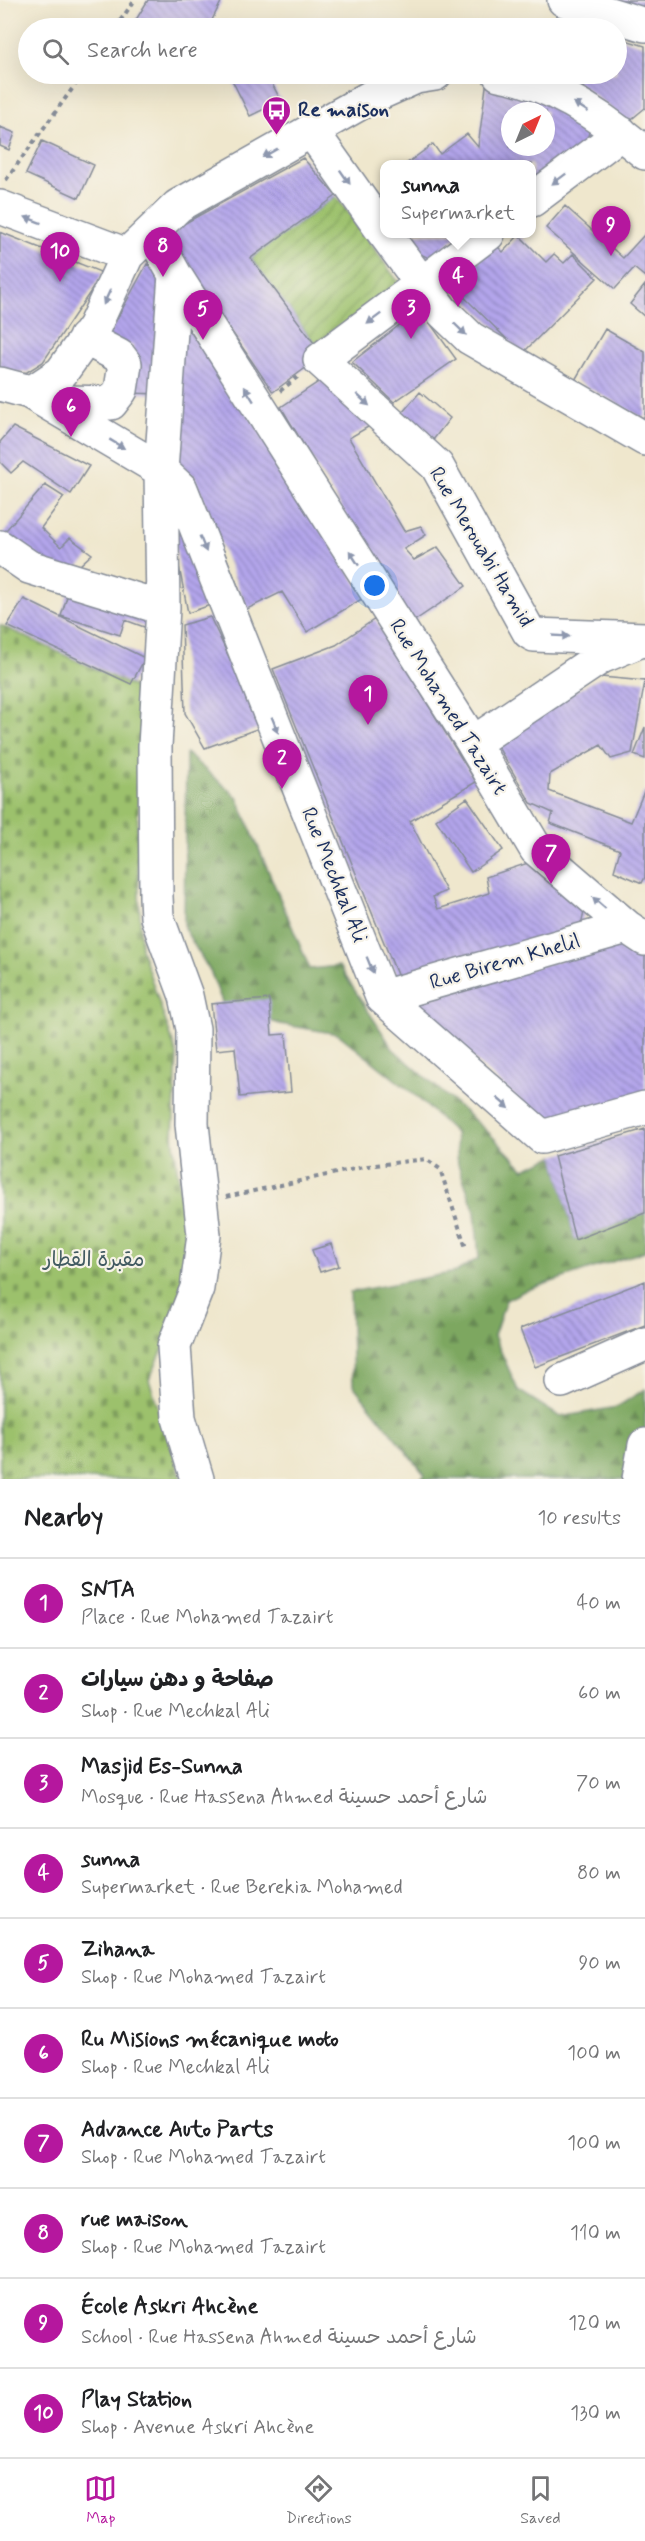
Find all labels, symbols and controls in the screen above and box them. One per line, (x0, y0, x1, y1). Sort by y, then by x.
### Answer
search box (18, 18, 627, 84)
icon: search (39, 35, 72, 68)
text: Search here (87, 37, 198, 65)
bus stop icon: Re maison (261, 94, 293, 136)
place label: Re maison (298, 96, 389, 124)
one-way arrow (573, 101, 589, 113)
north arrow (501, 102, 555, 156)
one-way arrow (262, 148, 278, 159)
popup (380, 160, 536, 238)
one-way arrow (339, 169, 351, 185)
text: sunna (401, 172, 460, 200)
one-way arrow (552, 173, 568, 185)
text: Supermarket (401, 200, 515, 227)
pin: 9 (592, 206, 630, 256)
one-way arrow (24, 215, 42, 224)
pin: 8 (144, 228, 182, 277)
pin: 10 (40, 232, 80, 282)
pin: 4 (438, 258, 478, 307)
one-way arrow (103, 288, 112, 305)
pin: 5 (184, 290, 222, 340)
pin: 3 (392, 290, 430, 339)
one-way arrow (366, 313, 382, 326)
one-way arrow (453, 321, 467, 335)
one-way arrow (243, 386, 255, 402)
pin: 6 (52, 388, 90, 437)
one-way arrow (356, 392, 370, 406)
one-way arrow (109, 439, 125, 450)
street label: Rue Merouabi Hamid (422, 462, 540, 632)
one-way arrow (199, 535, 208, 553)
one-way arrow (349, 550, 360, 566)
your location (360, 571, 389, 600)
street label: Rue Mohamed Tazairt (382, 614, 514, 800)
one-way arrow (551, 631, 570, 640)
pin: 1 (348, 676, 388, 725)
one-way arrow (271, 716, 280, 734)
pin: 2 (262, 740, 302, 789)
street label: Rue Mechkal Ali (294, 803, 374, 947)
pin: 7 (532, 834, 570, 884)
one-way arrow (591, 896, 607, 909)
street label: Rue Birem Khelil (427, 927, 583, 997)
one-way arrow (366, 956, 375, 974)
one-way arrow (495, 1096, 510, 1109)
park label: مقبرة القطار (42, 1246, 144, 1274)
text: Nearby (24, 1501, 103, 1535)
text: 10 results (537, 1505, 621, 1532)
text: SNTA (81, 1576, 135, 1604)
text: 1 (39, 1590, 48, 1617)
text: 40 m (577, 1590, 621, 1617)
text: Place · Rue Mohamed Tazairt (81, 1604, 333, 1631)
text: صفاحة و دهن سيارات (81, 1666, 274, 1694)
text: 2 (39, 1680, 48, 1707)
text: 60 m (578, 1680, 621, 1707)
text: Shop · Rue Mechkal Ali (81, 1698, 270, 1725)
text: Masjid Es-Sunna (81, 1753, 243, 1781)
text: 3 (39, 1770, 48, 1797)
text: 70 m (576, 1770, 621, 1797)
text: Mosque · Rue Hassena Ahmed شارع أحمد حسينة (81, 1784, 488, 1811)
text: sunna (81, 1846, 140, 1874)
text: 4 (38, 1860, 49, 1887)
text: 80 m (577, 1860, 621, 1887)
text: Supermarket · Rue Berekia Mohamed (81, 1874, 403, 1901)
text: Zihana (81, 1936, 154, 1964)
text: 5 (38, 1950, 50, 1977)
text: 90 m (578, 1950, 621, 1977)
text: Shop · Rue Mohamed Tazairt (81, 1964, 326, 1991)
text: Ru Misions mécanique moto (81, 2026, 339, 2054)
text: 6 (38, 2040, 49, 2067)
text: 100 m (567, 2040, 621, 2067)
text: Shop · Rue Mechkal Ali (81, 2054, 270, 2081)
text: Advance Auto Parts (81, 2116, 273, 2144)
text: 7 (37, 2130, 50, 2157)
text: 100 m (567, 2130, 621, 2157)
text: Shop · Rue Mohamed Tazairt (81, 2144, 326, 2171)
text: rue maison (81, 2206, 188, 2234)
text: 8 (38, 2220, 49, 2247)
text: 110 m (570, 2220, 621, 2247)
text: Shop · Rue Mohamed Tazairt (81, 2234, 326, 2261)
text: École Askri Ahcène (81, 2293, 258, 2321)
text: 9 (39, 2310, 48, 2337)
text: 120 m (568, 2310, 621, 2337)
text: School · Rue Hassena Ahmed شارع أحمد حسينة (81, 2324, 477, 2351)
text: Play Station (81, 2386, 192, 2414)
text: 10 (33, 2400, 54, 2427)
text: 130 m (570, 2400, 621, 2427)
text: Shop · Avenue Askri Ahcène (81, 2414, 314, 2441)
tab: Map (84, 2472, 117, 2529)
tab: Directions (286, 2472, 352, 2529)
tab: Saved (520, 2472, 561, 2529)

